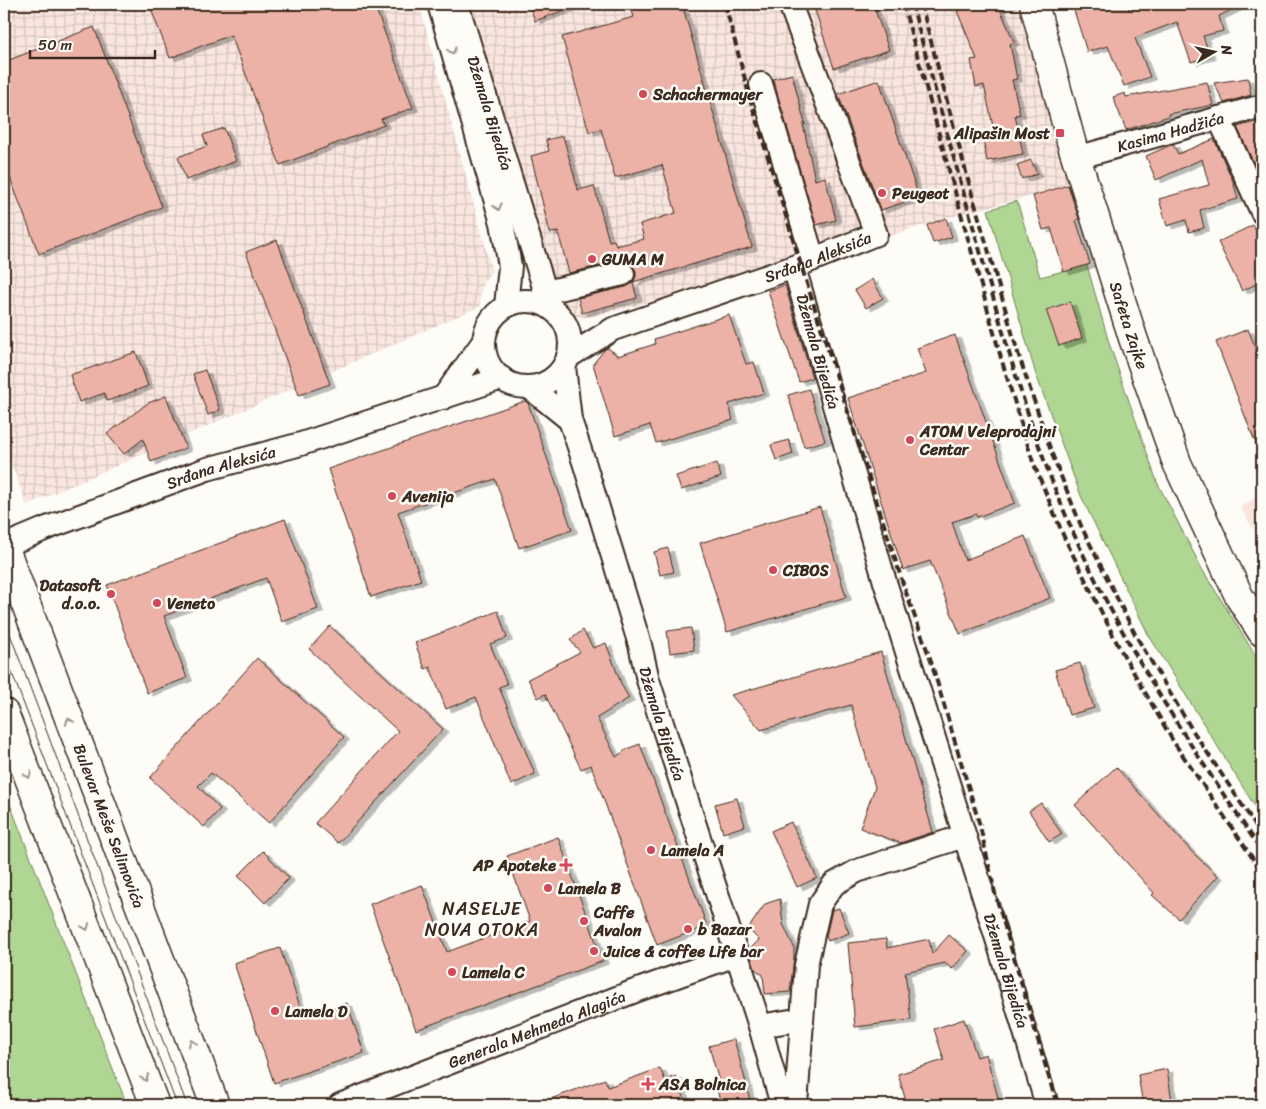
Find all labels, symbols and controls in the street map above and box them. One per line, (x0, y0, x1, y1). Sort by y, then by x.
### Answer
scale bar (30, 28, 155, 60)
north arrow (1188, 28, 1238, 78)
text: 50 m (38, 32, 73, 58)
text: N (1213, 42, 1239, 57)
one-way arrow (446, 46, 457, 55)
street label: Džemala Bijedića (459, 52, 522, 174)
place label: Schachermayer (652, 80, 763, 109)
marker: Schachermayer (637, 88, 649, 100)
street label: Kasima Hadžića (1114, 103, 1227, 160)
place label: Alipašin Most (953, 119, 1050, 148)
marker: Alipašin Most (1054, 127, 1066, 139)
place label: Peugeot (892, 179, 949, 208)
marker: Peugeot (876, 187, 888, 199)
one-way arrow (492, 202, 502, 210)
street label: Srđana Aleksića (760, 223, 877, 291)
place label: GUMA M (601, 245, 664, 274)
marker: GUMA M (586, 253, 598, 265)
street label: Safeta Zajke (1101, 277, 1157, 373)
street label: Džemala Bijedića (788, 290, 849, 413)
place label: ATOM Veleprodajni Centar (919, 417, 1057, 464)
marker: ATOM Veleprodajni Centar (904, 434, 916, 446)
street label: Srđana Aleksića (162, 437, 280, 497)
place label: Avenija (401, 482, 455, 511)
marker: Avenija (386, 490, 398, 502)
place label: CIBOS (782, 556, 829, 585)
marker: CIBOS (767, 564, 779, 576)
place label: Datasoft d.o.o. (40, 571, 101, 618)
marker: Datasoft d.o.o. (105, 588, 117, 600)
place label: Veneto (167, 589, 215, 618)
marker: Veneto (151, 597, 163, 609)
street label: Džemala Bijedića (631, 664, 694, 785)
one-way arrow (65, 717, 75, 726)
street label: Bulevar Meše Selimovića (65, 739, 154, 912)
one-way arrow (21, 770, 32, 779)
place label: Lamela A (661, 836, 724, 865)
marker: Lamela A (645, 844, 657, 856)
place label: AP Apoteke (472, 851, 556, 880)
marker: AP Apoteke (560, 859, 572, 871)
place label: Lamela B (558, 874, 622, 903)
marker: Lamela B (542, 882, 554, 894)
district label: NASELJE NOVA OTOKA (425, 893, 539, 946)
place label: Caffe Avalon (593, 898, 642, 945)
street label: Džemala Bijedića (975, 909, 1038, 1032)
marker: Caffe Avalon (578, 915, 590, 927)
place label: b Bazar (697, 915, 753, 944)
one-way arrow (80, 922, 90, 931)
marker: b Bazar (682, 923, 694, 935)
place label: Juice & coffee Life bar (603, 937, 765, 966)
marker: Juice & coffee Life bar (588, 945, 600, 957)
place label: Lamela C (462, 958, 526, 987)
marker: Lamela C (446, 966, 458, 978)
street label: Generala Mehmeda Alagića (444, 981, 630, 1076)
place label: Lamela D (285, 997, 348, 1026)
marker: Lamela D (269, 1005, 281, 1017)
one-way arrow (188, 1040, 198, 1048)
place label: ASA Bolnica (658, 1070, 747, 1099)
one-way arrow (139, 1074, 149, 1082)
marker: ASA Bolnica (641, 1077, 655, 1091)

